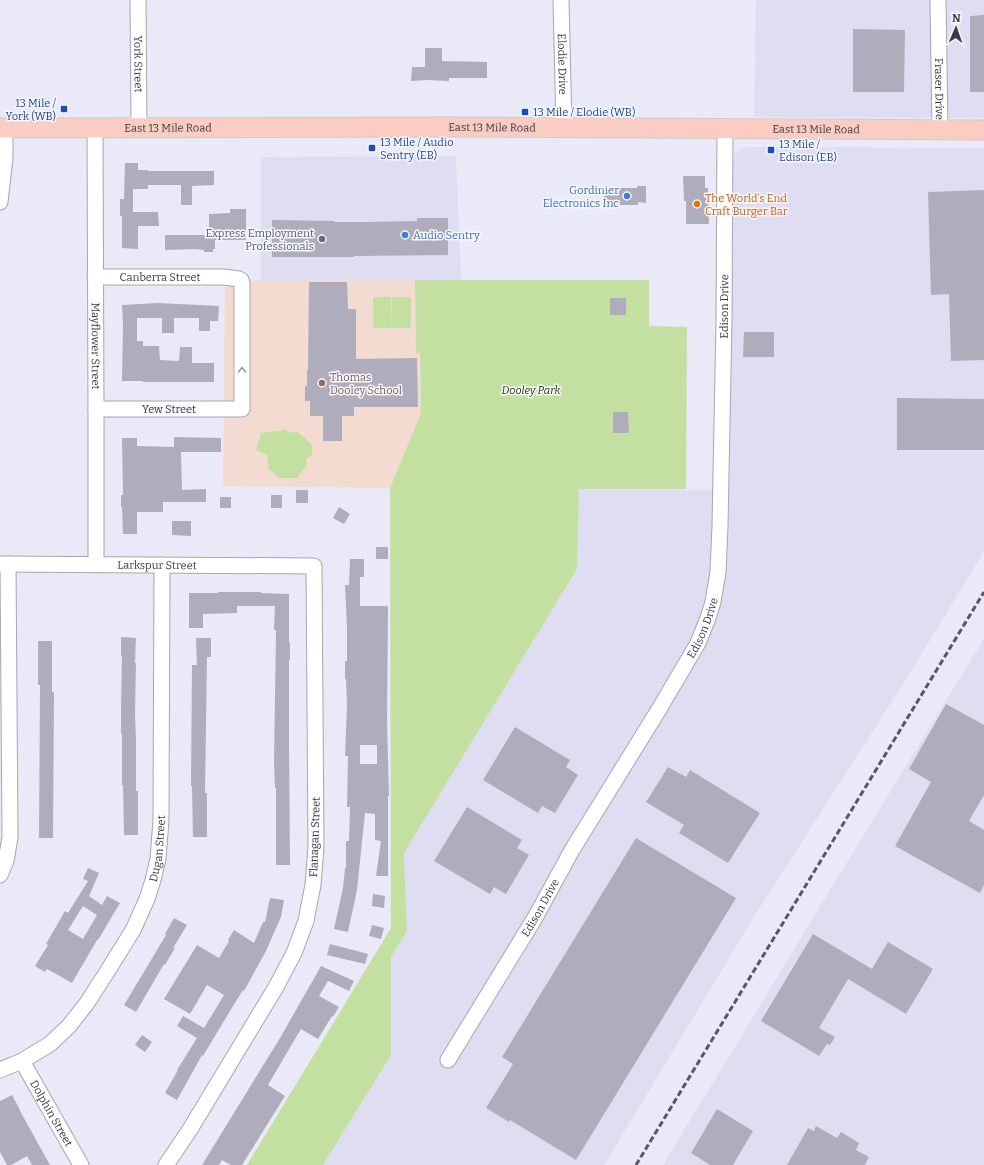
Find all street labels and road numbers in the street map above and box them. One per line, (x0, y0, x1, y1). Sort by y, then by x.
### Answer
street label: Elodie Drive (555, 33, 570, 95)
street label: York Street (132, 36, 145, 92)
street label: Fraser Drive (932, 58, 946, 120)
street label: East 13 Mile Road (124, 121, 212, 134)
street label: East 13 Mile Road (448, 121, 536, 134)
street label: East 13 Mile Road (772, 122, 860, 136)
street label: Canberra Street (120, 271, 200, 284)
street label: Edison Drive (717, 274, 731, 339)
street label: Mayflower Street (89, 302, 102, 390)
street label: Yew Street (142, 403, 196, 416)
street label: Larkspur Street (117, 558, 197, 572)
street label: Edison Drive (684, 597, 720, 661)
street label: Flanagan Street (307, 797, 323, 877)
street label: Dugan Street (146, 815, 168, 883)
street label: Edison Drive (518, 877, 562, 939)
street label: Dolphin Street (28, 1078, 76, 1149)

